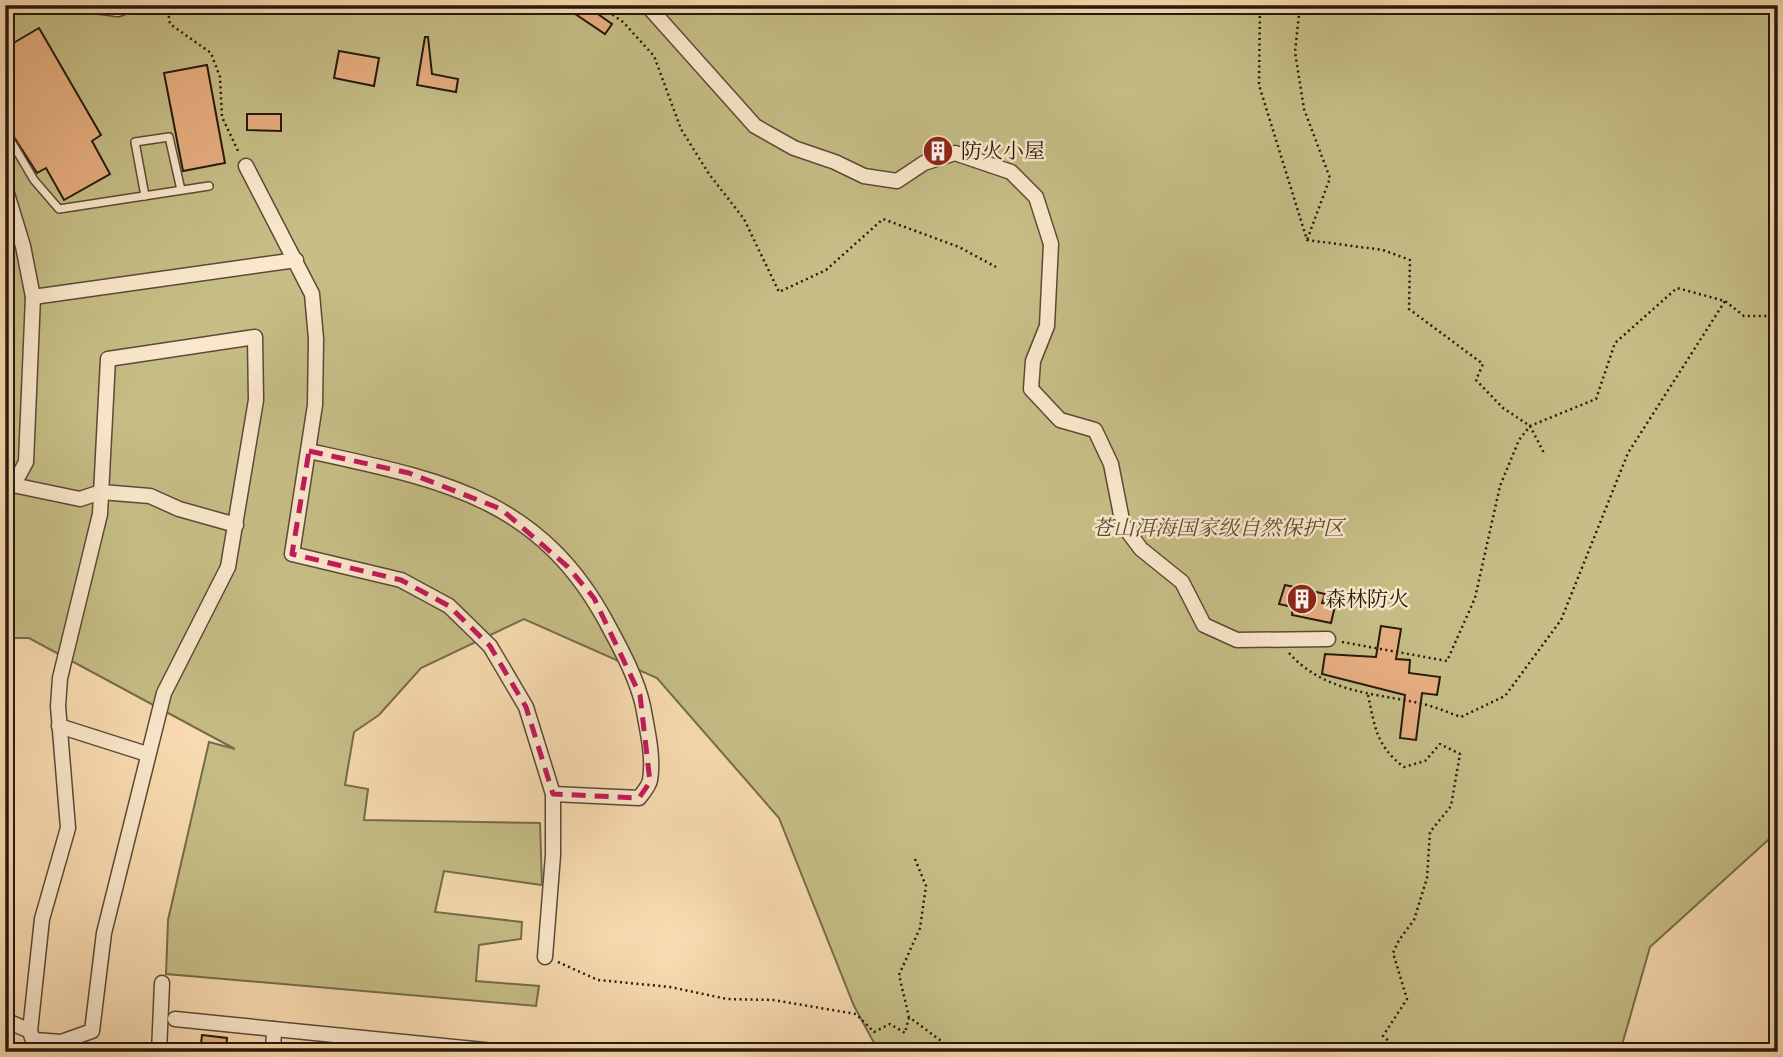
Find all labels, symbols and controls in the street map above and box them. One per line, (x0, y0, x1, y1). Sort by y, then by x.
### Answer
building icon: 防火小屋 (921, 134, 955, 168)
place label: 防火小屋 (961, 137, 1045, 165)
park label: 苍山洱海国家级自然保护区 (1092, 514, 1347, 542)
building icon: 森林防火 (1285, 582, 1319, 616)
place label: 森林防火 (1325, 585, 1409, 613)

